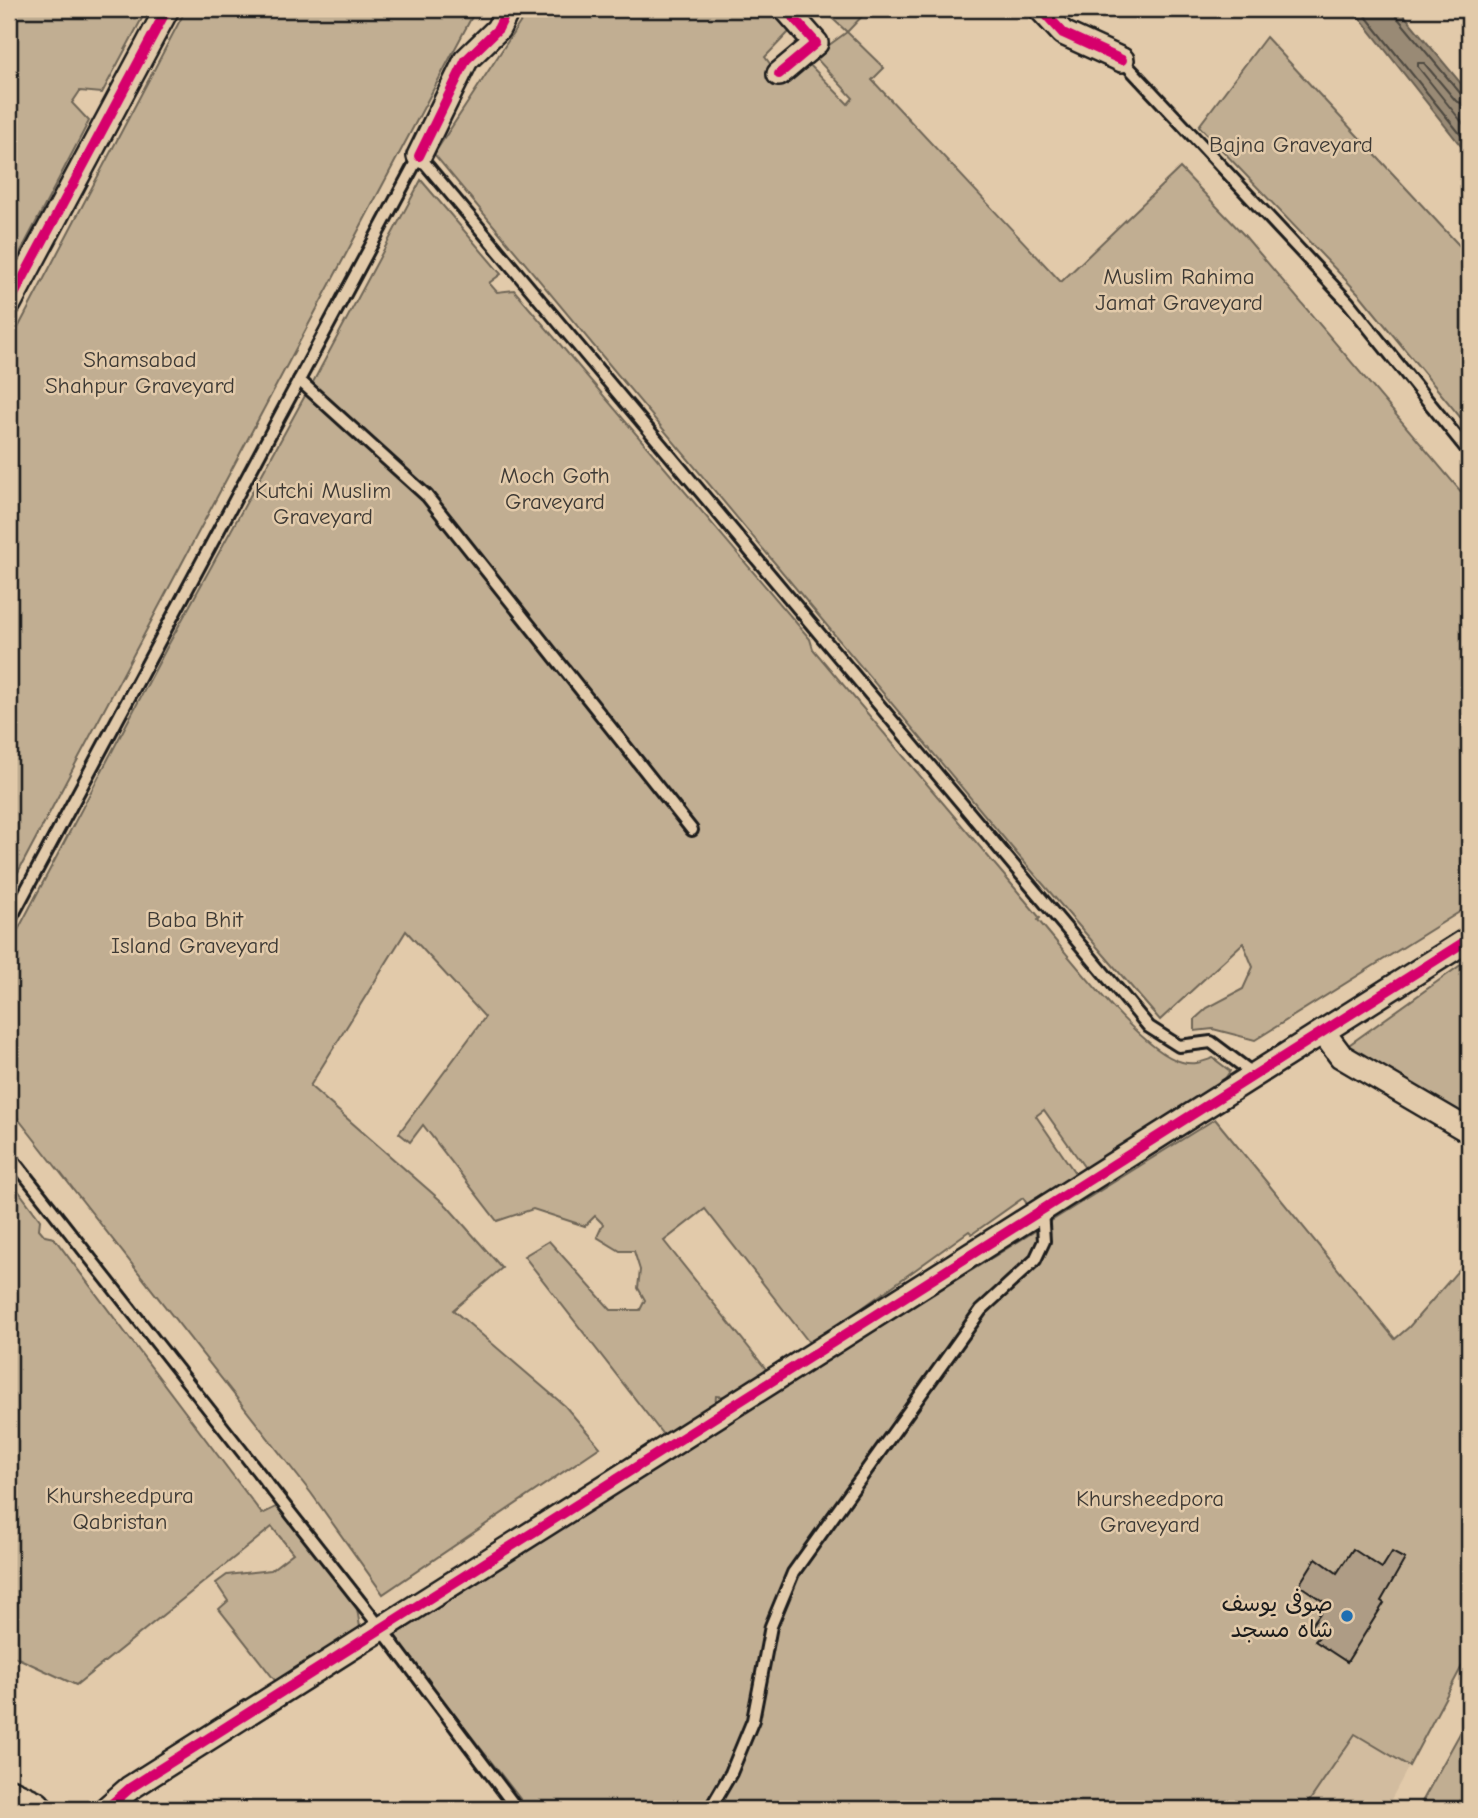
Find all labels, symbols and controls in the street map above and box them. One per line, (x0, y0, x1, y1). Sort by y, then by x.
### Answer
park label: Bajna Graveyard (1209, 131, 1373, 158)
park label: Muslim Rahima Jamat Graveyard (1095, 263, 1263, 316)
park label: Shamsabad Shahpur Graveyard (45, 346, 235, 399)
park label: Moch Goth Graveyard (500, 462, 610, 515)
park label: Kutchi Muslim Graveyard (255, 477, 391, 530)
park label: Baba Bhit Island Graveyard (111, 906, 279, 959)
park label: Khursheedpura Qabristan (46, 1482, 194, 1535)
park label: Khursheedpora Graveyard (1076, 1485, 1224, 1538)
place label: صوفی یوسف شاہ مسجد (1221, 1588, 1333, 1643)
marker: صوفی یوسف شاہ مسجد (1339, 1608, 1355, 1624)

